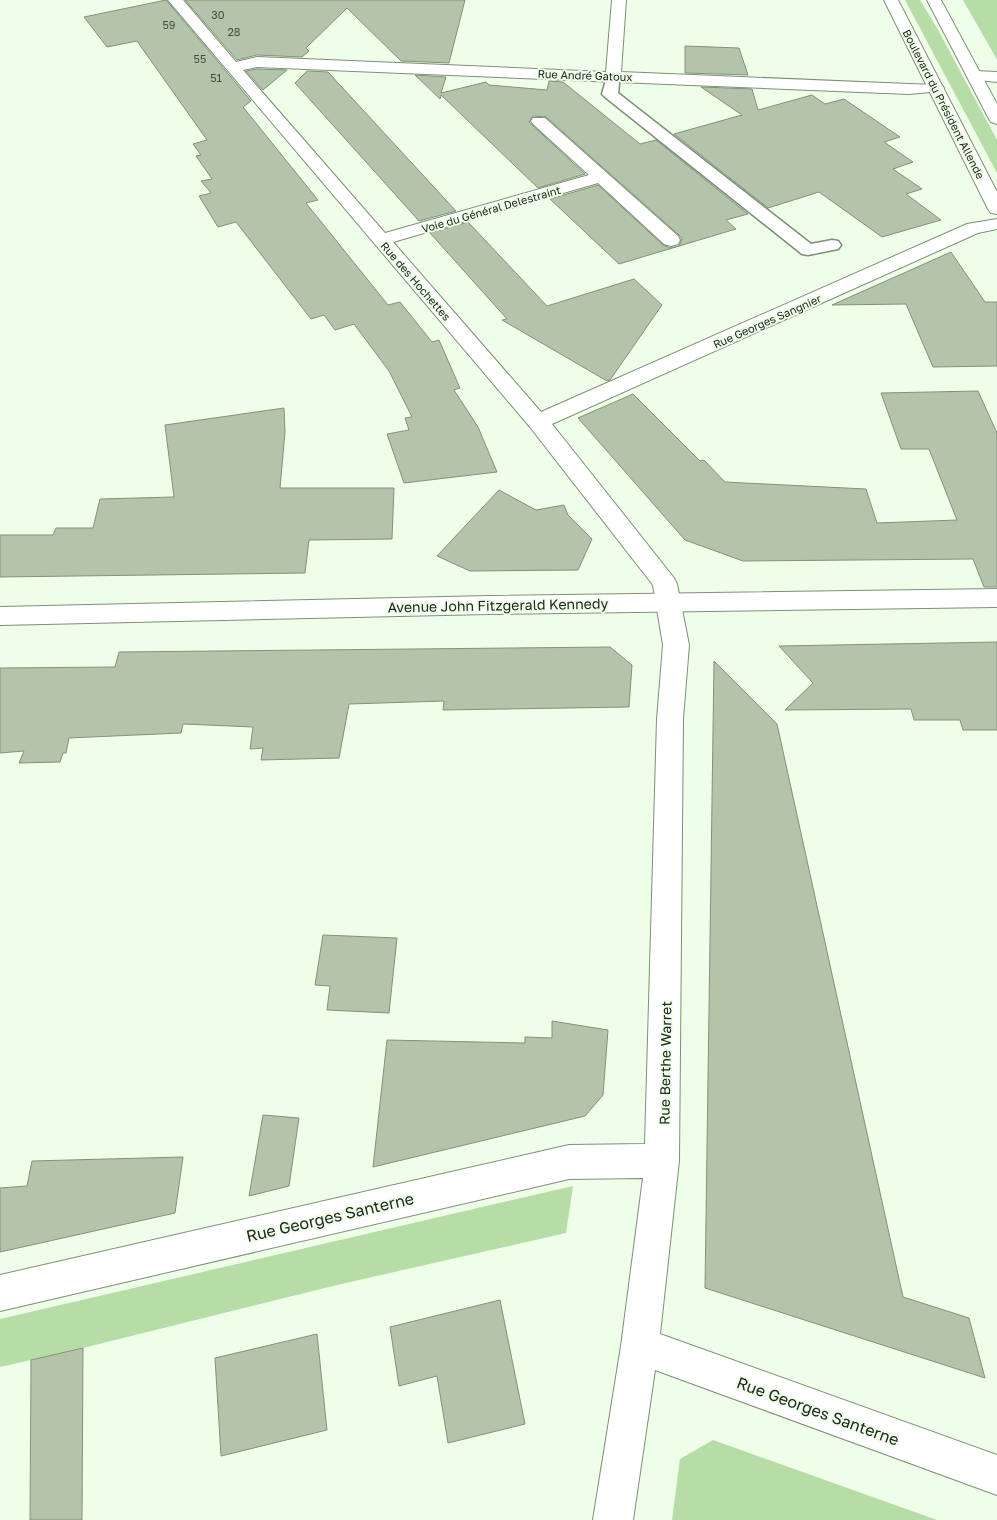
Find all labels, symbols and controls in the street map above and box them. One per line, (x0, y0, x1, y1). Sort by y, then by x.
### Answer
house number: 30 (211, 8, 225, 21)
house number: 59 (162, 18, 176, 31)
house number: 28 (227, 25, 241, 38)
street label: Boulevard du Président Allende (901, 27, 987, 181)
house number: 55 (194, 52, 206, 65)
street label: Rue André Gatoux (537, 67, 633, 83)
house number: 51 (210, 71, 222, 84)
street label: Voie du Général Delestraint (420, 183, 562, 235)
street label: Rue des Hochettes (378, 239, 454, 323)
street label: Rue Georges Sangnier (711, 291, 824, 351)
street label: Avenue John Fitzgerald Kennedy (388, 595, 609, 615)
street label: Rue Berthe Warret (655, 1001, 675, 1125)
street label: Rue Georges Santerne (244, 1188, 416, 1246)
street label: Rue Georges Santerne (734, 1372, 902, 1450)

